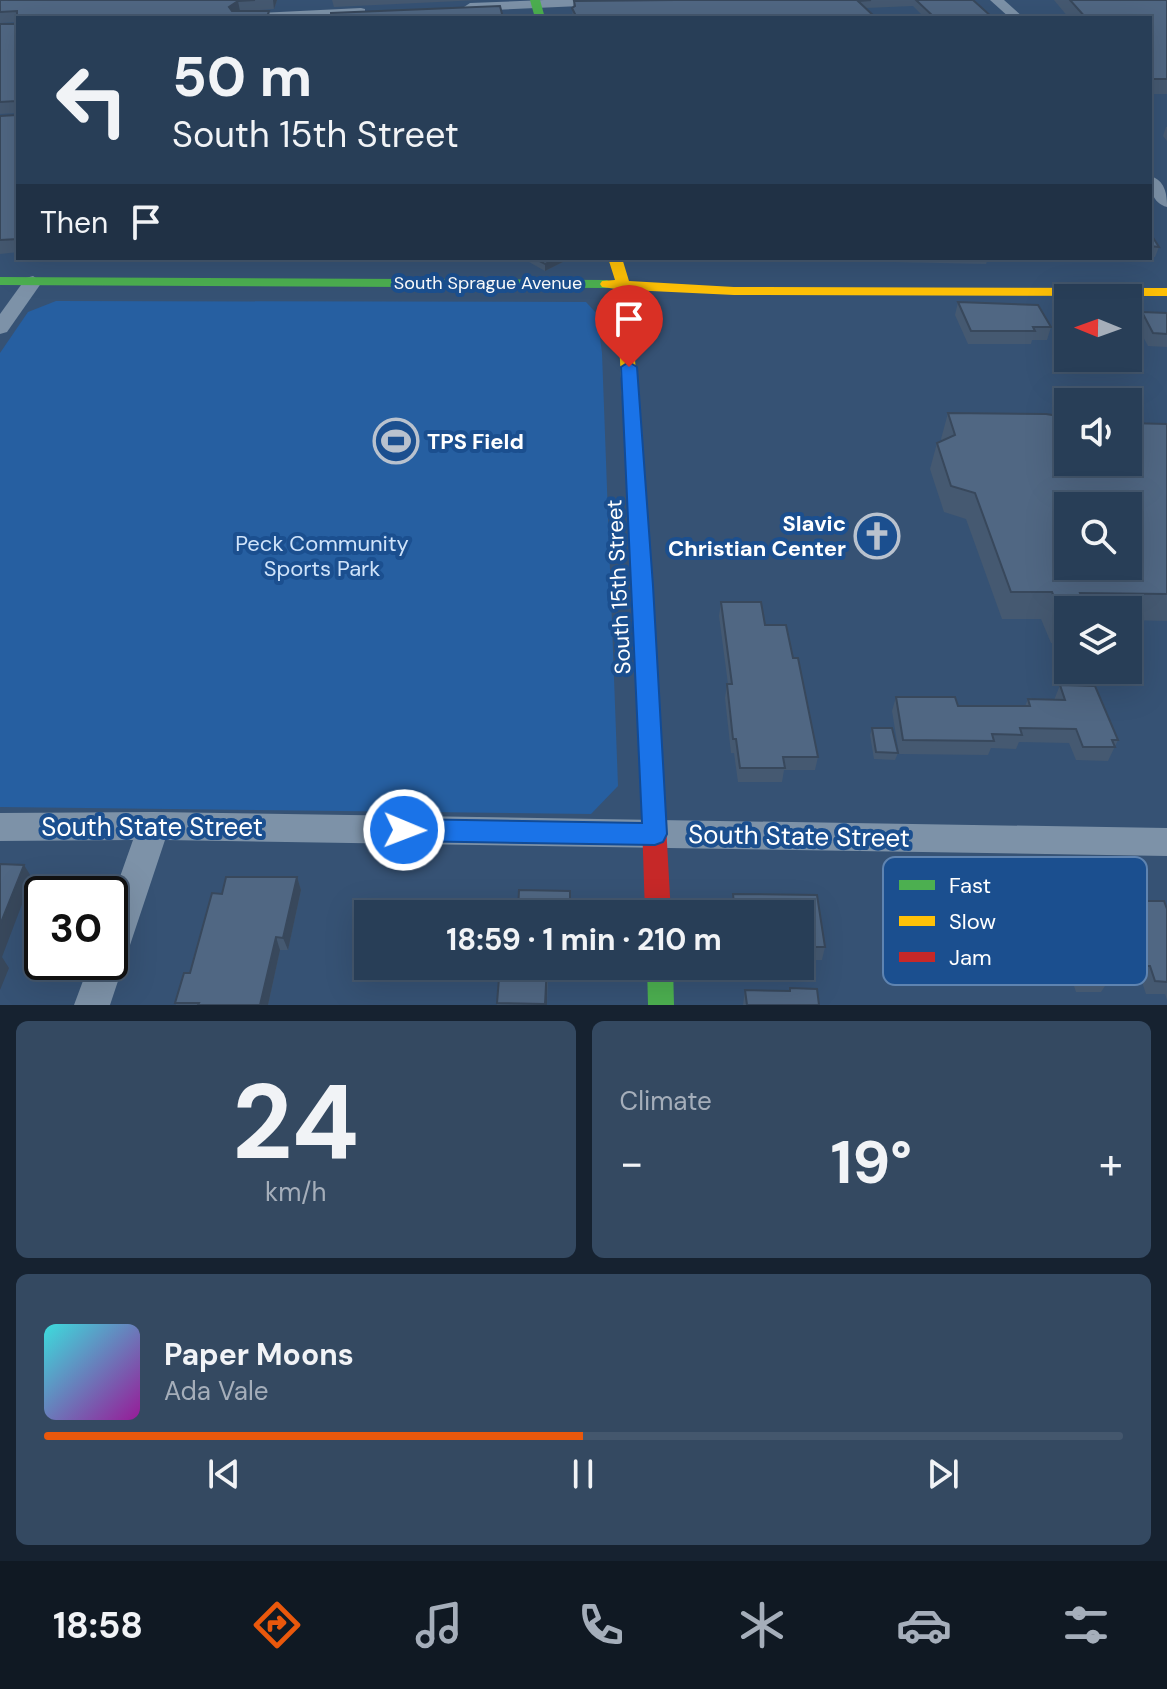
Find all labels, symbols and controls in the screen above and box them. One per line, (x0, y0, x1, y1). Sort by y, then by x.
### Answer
text: 50 m (172, 40, 312, 113)
icon: left (40, 48, 144, 152)
text: South 15th Street (172, 111, 459, 158)
icon: arrive (124, 200, 168, 244)
text: Then (40, 203, 108, 242)
street label: South Sprague Avenue (394, 271, 582, 295)
north arrow (1054, 284, 1142, 372)
map controls (1054, 284, 1142, 684)
pin (595, 285, 663, 367)
icon: arrive (607, 297, 651, 341)
button: sound (1054, 388, 1142, 476)
sports icon: TPS Field (372, 417, 420, 465)
place label: TPS Field (427, 427, 524, 456)
button: search (1054, 492, 1142, 580)
street label: South 15th Street (599, 499, 638, 675)
place label: Slavic Christian Center (668, 509, 846, 563)
church icon: Slavic Christian Center (853, 512, 901, 560)
park label: Peck Community Sports Park (235, 529, 409, 583)
button: layers (1054, 596, 1142, 684)
position arrow (362, 788, 446, 872)
street label: South State Street (41, 810, 263, 844)
street label: South State Street (688, 817, 910, 855)
legend (883, 857, 1147, 985)
text: Fast (949, 871, 991, 900)
speed limit sign: 30 (24, 876, 128, 980)
text: Slow (949, 907, 996, 936)
text: 18:59 · 1 min · 210 m (446, 920, 722, 959)
text: Jam (949, 943, 992, 972)
text: 24 (232, 1055, 359, 1190)
text: Climate (620, 1084, 712, 1118)
text: 19° (830, 1123, 912, 1202)
text: − (620, 1134, 644, 1192)
text: + (1099, 1134, 1123, 1192)
text: km/h (265, 1175, 326, 1209)
text: Paper Moons (164, 1335, 354, 1374)
text: Ada Vale (164, 1374, 269, 1408)
icon: previous (202, 1452, 246, 1496)
icon: pause (561, 1452, 605, 1496)
icon: next (921, 1452, 965, 1496)
icon: directions (249, 1597, 305, 1653)
icon: music (411, 1597, 467, 1653)
icon: phone (573, 1597, 629, 1653)
icon: climate (734, 1597, 790, 1653)
icon: car (896, 1597, 952, 1653)
icon: filters (1058, 1597, 1114, 1653)
text: 18:58 (53, 1602, 143, 1649)

